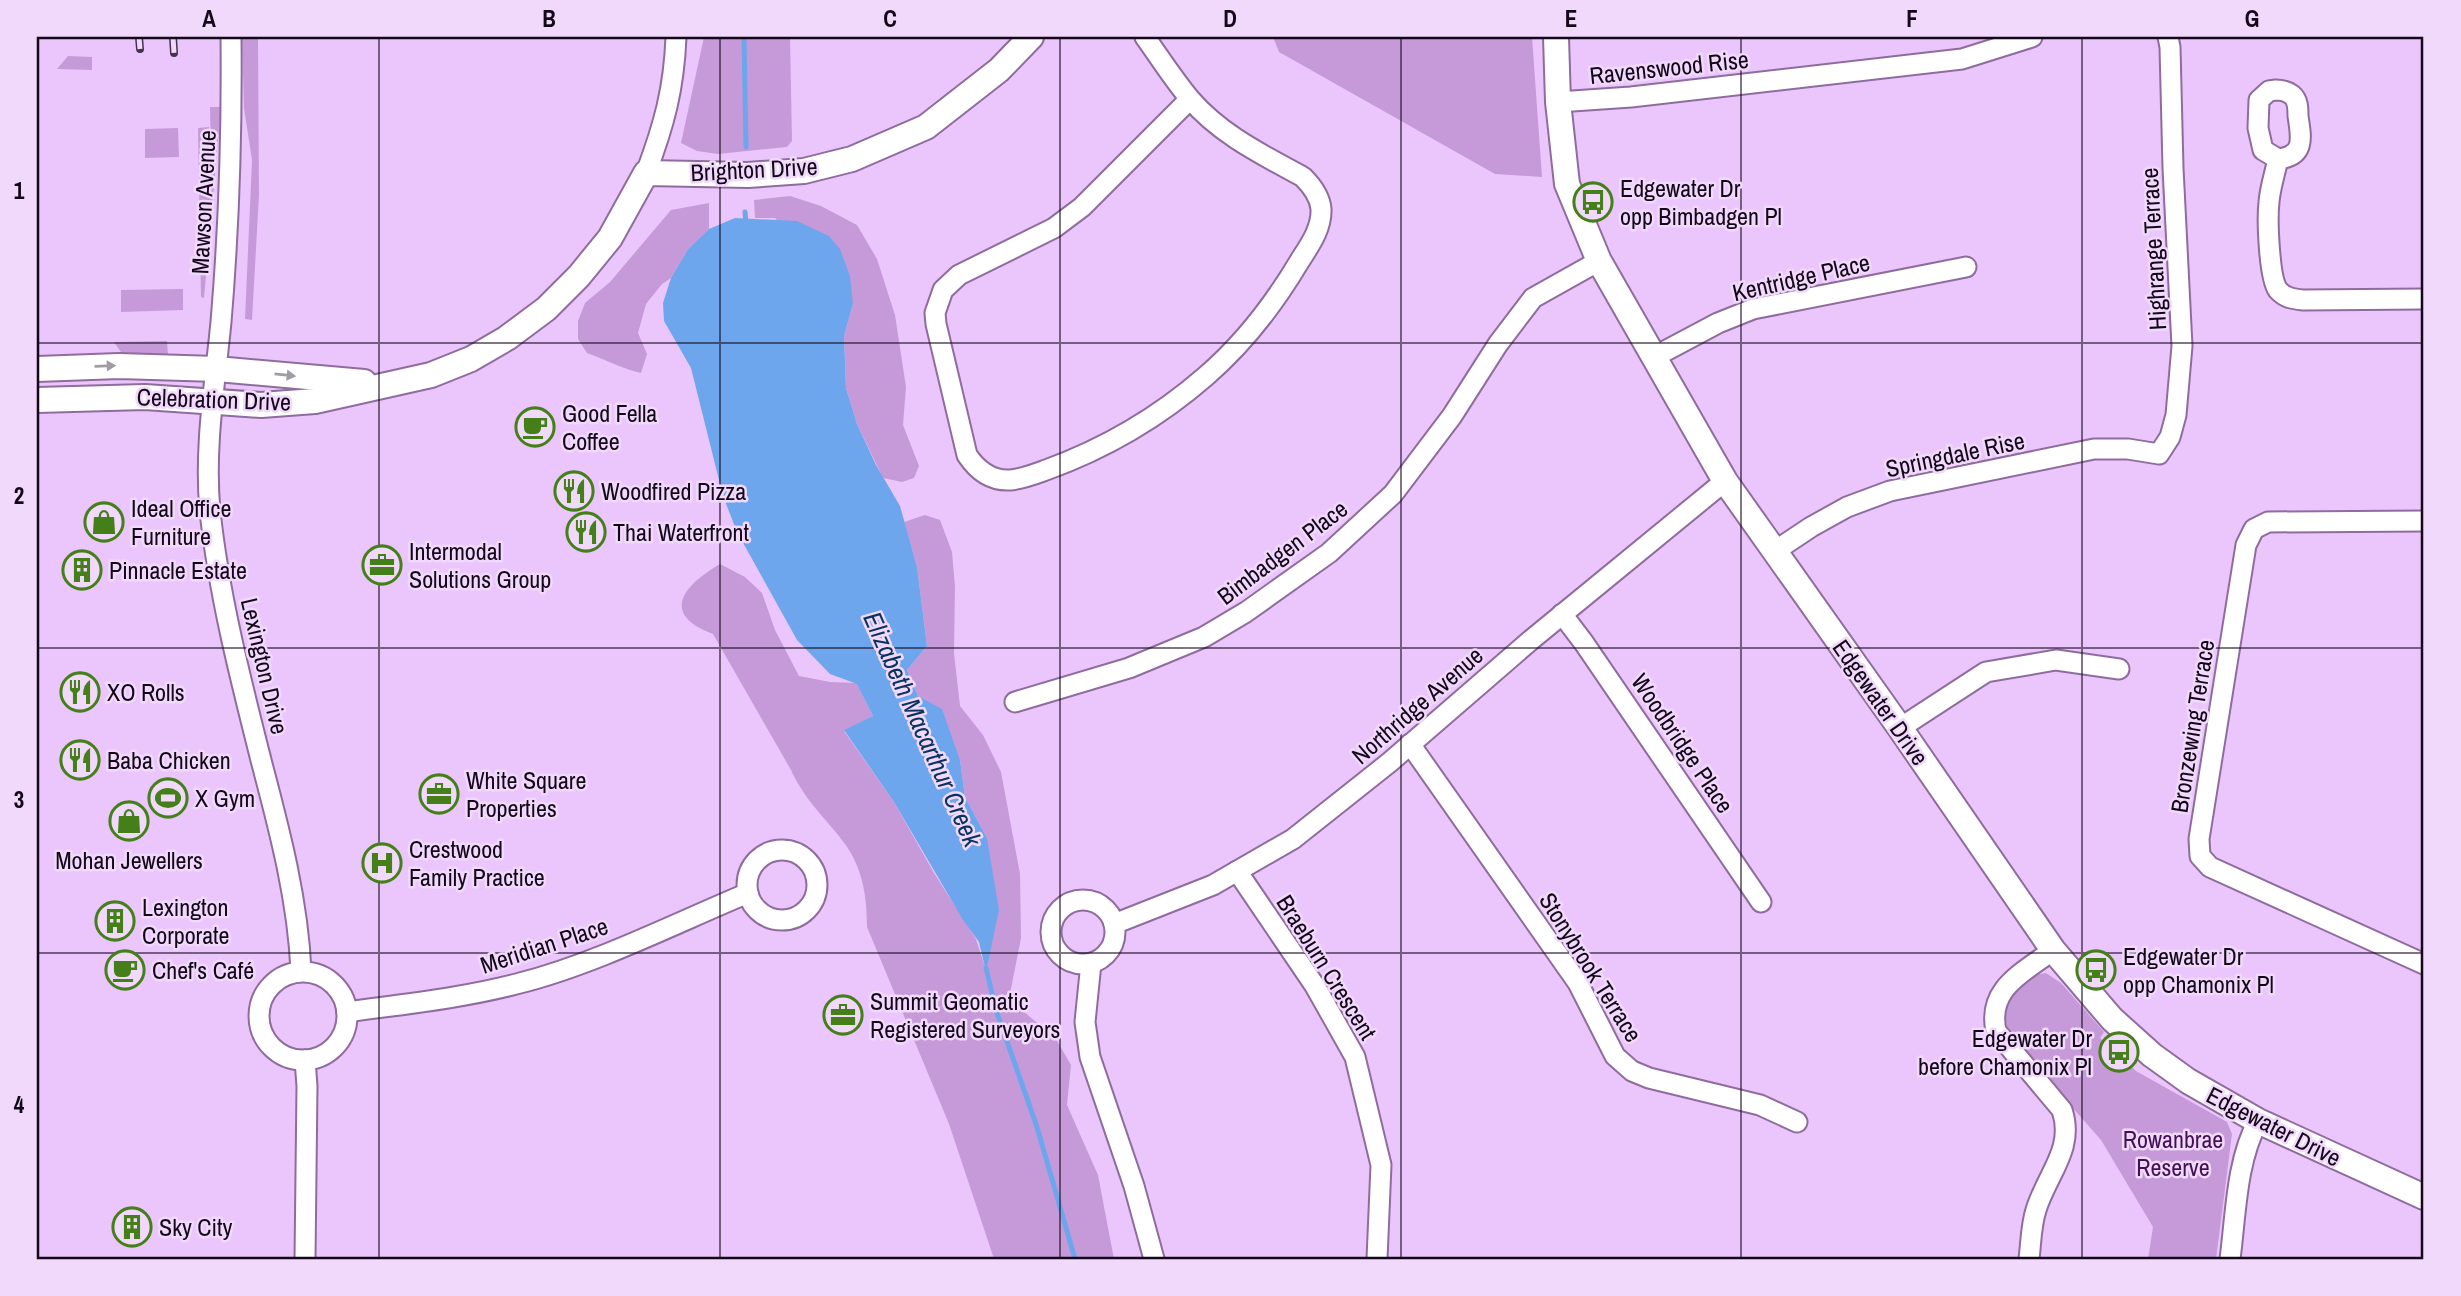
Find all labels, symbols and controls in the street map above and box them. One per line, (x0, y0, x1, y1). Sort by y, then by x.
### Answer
text: A (202, 3, 216, 34)
text: B (542, 3, 556, 34)
text: C (883, 3, 897, 34)
text: D (1223, 3, 1237, 34)
text: E (1565, 3, 1577, 34)
text: F (1906, 3, 1918, 34)
text: G (2245, 3, 2259, 34)
street label: Ravenswood Rise (1588, 43, 1750, 91)
street label: Mawson Avenue (183, 129, 223, 275)
street label: Brighton Drive (690, 150, 818, 188)
street label: Highrange Terrace (2133, 167, 2173, 331)
place label: Edgewater Dr opp Bimbadgen Pl (1620, 172, 1782, 232)
text: 1 (14, 175, 25, 206)
bus stop icon: Edgewater Dr opp Bimbadgen Pl (1572, 181, 1614, 223)
street label: Kentridge Place (1729, 246, 1873, 308)
one-way arrow (94, 361, 116, 372)
one-way arrow (274, 369, 296, 380)
street label: Celebration Drive (136, 380, 292, 418)
place label: Good Fella Coffee (562, 397, 657, 457)
cafe icon: Good Fella Coffee (514, 406, 556, 448)
street label: Springdale Rise (1883, 424, 2027, 484)
restaurant icon: Woodfired Pizza (553, 470, 595, 512)
place label: Woodfired Pizza (601, 475, 746, 507)
text: 2 (14, 480, 24, 511)
place label: Ideal Office Furniture (131, 492, 231, 552)
street label: Bimbadgen Place (1210, 492, 1354, 612)
shop icon: Ideal Office Furniture (83, 501, 125, 543)
restaurant icon: Thai Waterfront (565, 511, 607, 553)
place label: Thai Waterfront (613, 516, 750, 548)
place label: Intermodal Solutions Group (409, 535, 551, 595)
office icon: Intermodal Solutions Group (361, 544, 403, 586)
building icon: Pinnacle Estate (61, 549, 103, 591)
place label: Pinnacle Estate (109, 554, 247, 586)
street label: Lexington Drive (234, 595, 296, 737)
water label: Elizabeth Macarthur Creek (855, 606, 991, 853)
street label: Edgewater Drive (1826, 633, 1936, 771)
street label: Bronzewing Terrace (2163, 637, 2221, 815)
street label: Northridge Avenue (1345, 639, 1489, 771)
street label: Woodbridge Place (1625, 667, 1741, 819)
restaurant icon: XO Rolls (59, 671, 101, 713)
place label: XO Rolls (107, 676, 185, 708)
restaurant icon: Baba Chicken (59, 739, 101, 781)
place label: Baba Chicken (107, 744, 231, 776)
place label: White Square Properties (466, 764, 586, 824)
office icon: White Square Properties (418, 773, 460, 815)
sports icon: X Gym (147, 777, 189, 819)
place label: X Gym (195, 782, 255, 814)
text: 3 (14, 784, 24, 815)
shop icon: Mohan Jewellers (108, 800, 150, 842)
place label: Crestwood Family Practice (409, 833, 545, 893)
hospital icon: Crestwood Family Practice (361, 842, 403, 884)
place label: Mohan Jewellers (55, 844, 203, 876)
street label: Stonybrook Terrace (1532, 886, 1650, 1048)
street label: Braeburn Crescent (1270, 888, 1385, 1046)
place label: Lexington Corporate (142, 891, 230, 951)
building icon: Lexington Corporate (94, 900, 136, 942)
street label: Meridian Place (476, 909, 612, 981)
place label: Edgewater Dr opp Chamonix Pl (2123, 940, 2274, 1000)
cafe icon: Chef's Café (104, 949, 146, 991)
bus stop icon: Edgewater Dr opp Chamonix Pl (2075, 949, 2117, 991)
place label: Chef's Café (152, 954, 254, 986)
place label: Summit Geomatic Registered Surveyors (870, 985, 1060, 1045)
office icon: Summit Geomatic Registered Surveyors (822, 994, 864, 1036)
place label: Edgewater Dr before Chamonix Pl (1918, 1022, 2092, 1082)
bus stop icon: Edgewater Dr before Chamonix Pl (2098, 1031, 2140, 1073)
street label: Edgewater Drive (2201, 1078, 2347, 1174)
text: 4 (14, 1089, 25, 1120)
park label: Rowanbrae Reserve (2123, 1123, 2223, 1183)
building icon: Sky City (111, 1206, 153, 1248)
place label: Sky City (159, 1211, 232, 1243)

